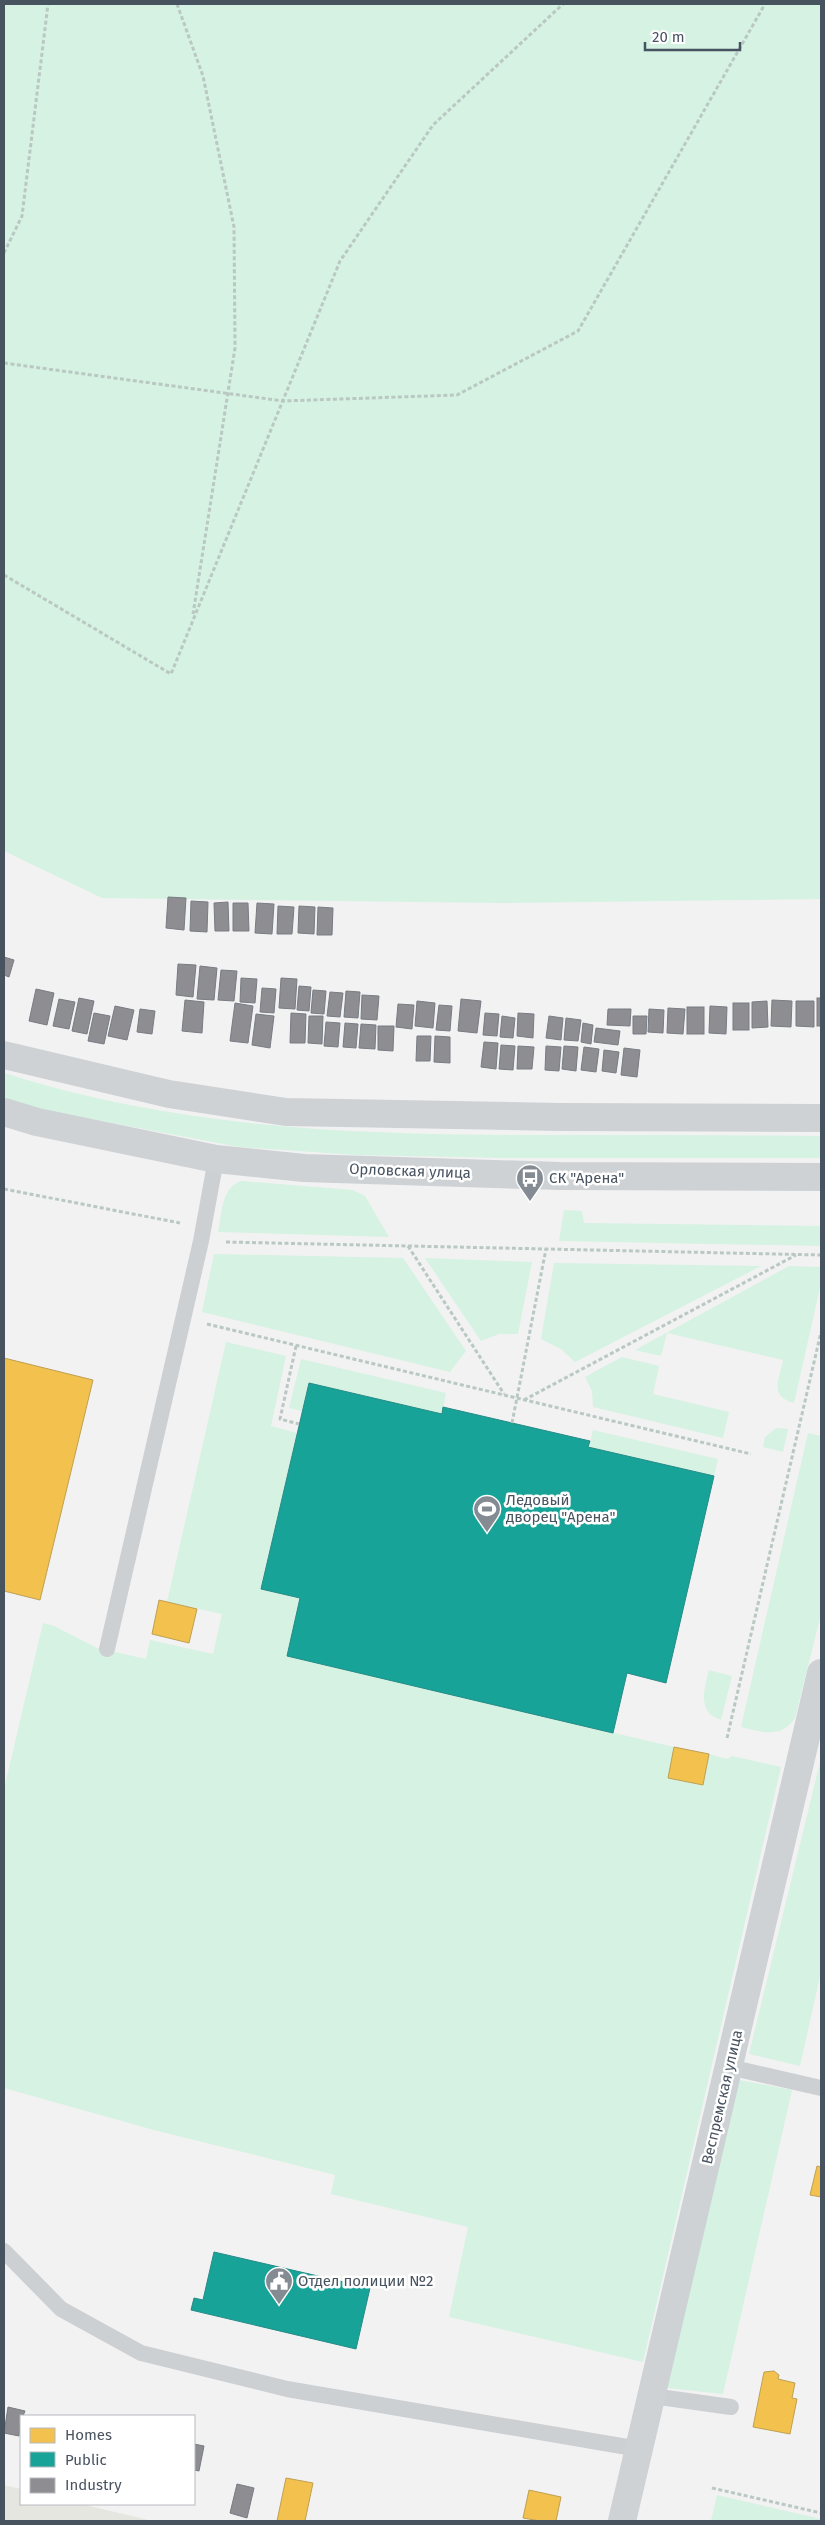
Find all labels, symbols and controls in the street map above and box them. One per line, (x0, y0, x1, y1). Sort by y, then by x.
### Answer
scale bar (645, 20, 740, 52)
text: 20 m (652, 28, 685, 46)
street label: Орловская улица (349, 1160, 471, 1182)
bus stop icon: СК "Арена" (515, 1163, 545, 1202)
place label: СК "Арена" (549, 1169, 624, 1187)
place label: Ледовый дворец "Арена" (506, 1491, 615, 1526)
sports icon: Ледовый дворец "Арена" (472, 1494, 502, 1533)
street label: Веспремская улица (698, 2028, 746, 2166)
public building icon: Отдел полиции №2 (264, 2266, 294, 2305)
place label: Отдел полиции №2 (298, 2272, 433, 2290)
legend (20, 2415, 195, 2505)
text: Homes (65, 2426, 112, 2444)
text: Public (65, 2451, 107, 2469)
text: Industry (65, 2476, 122, 2494)

